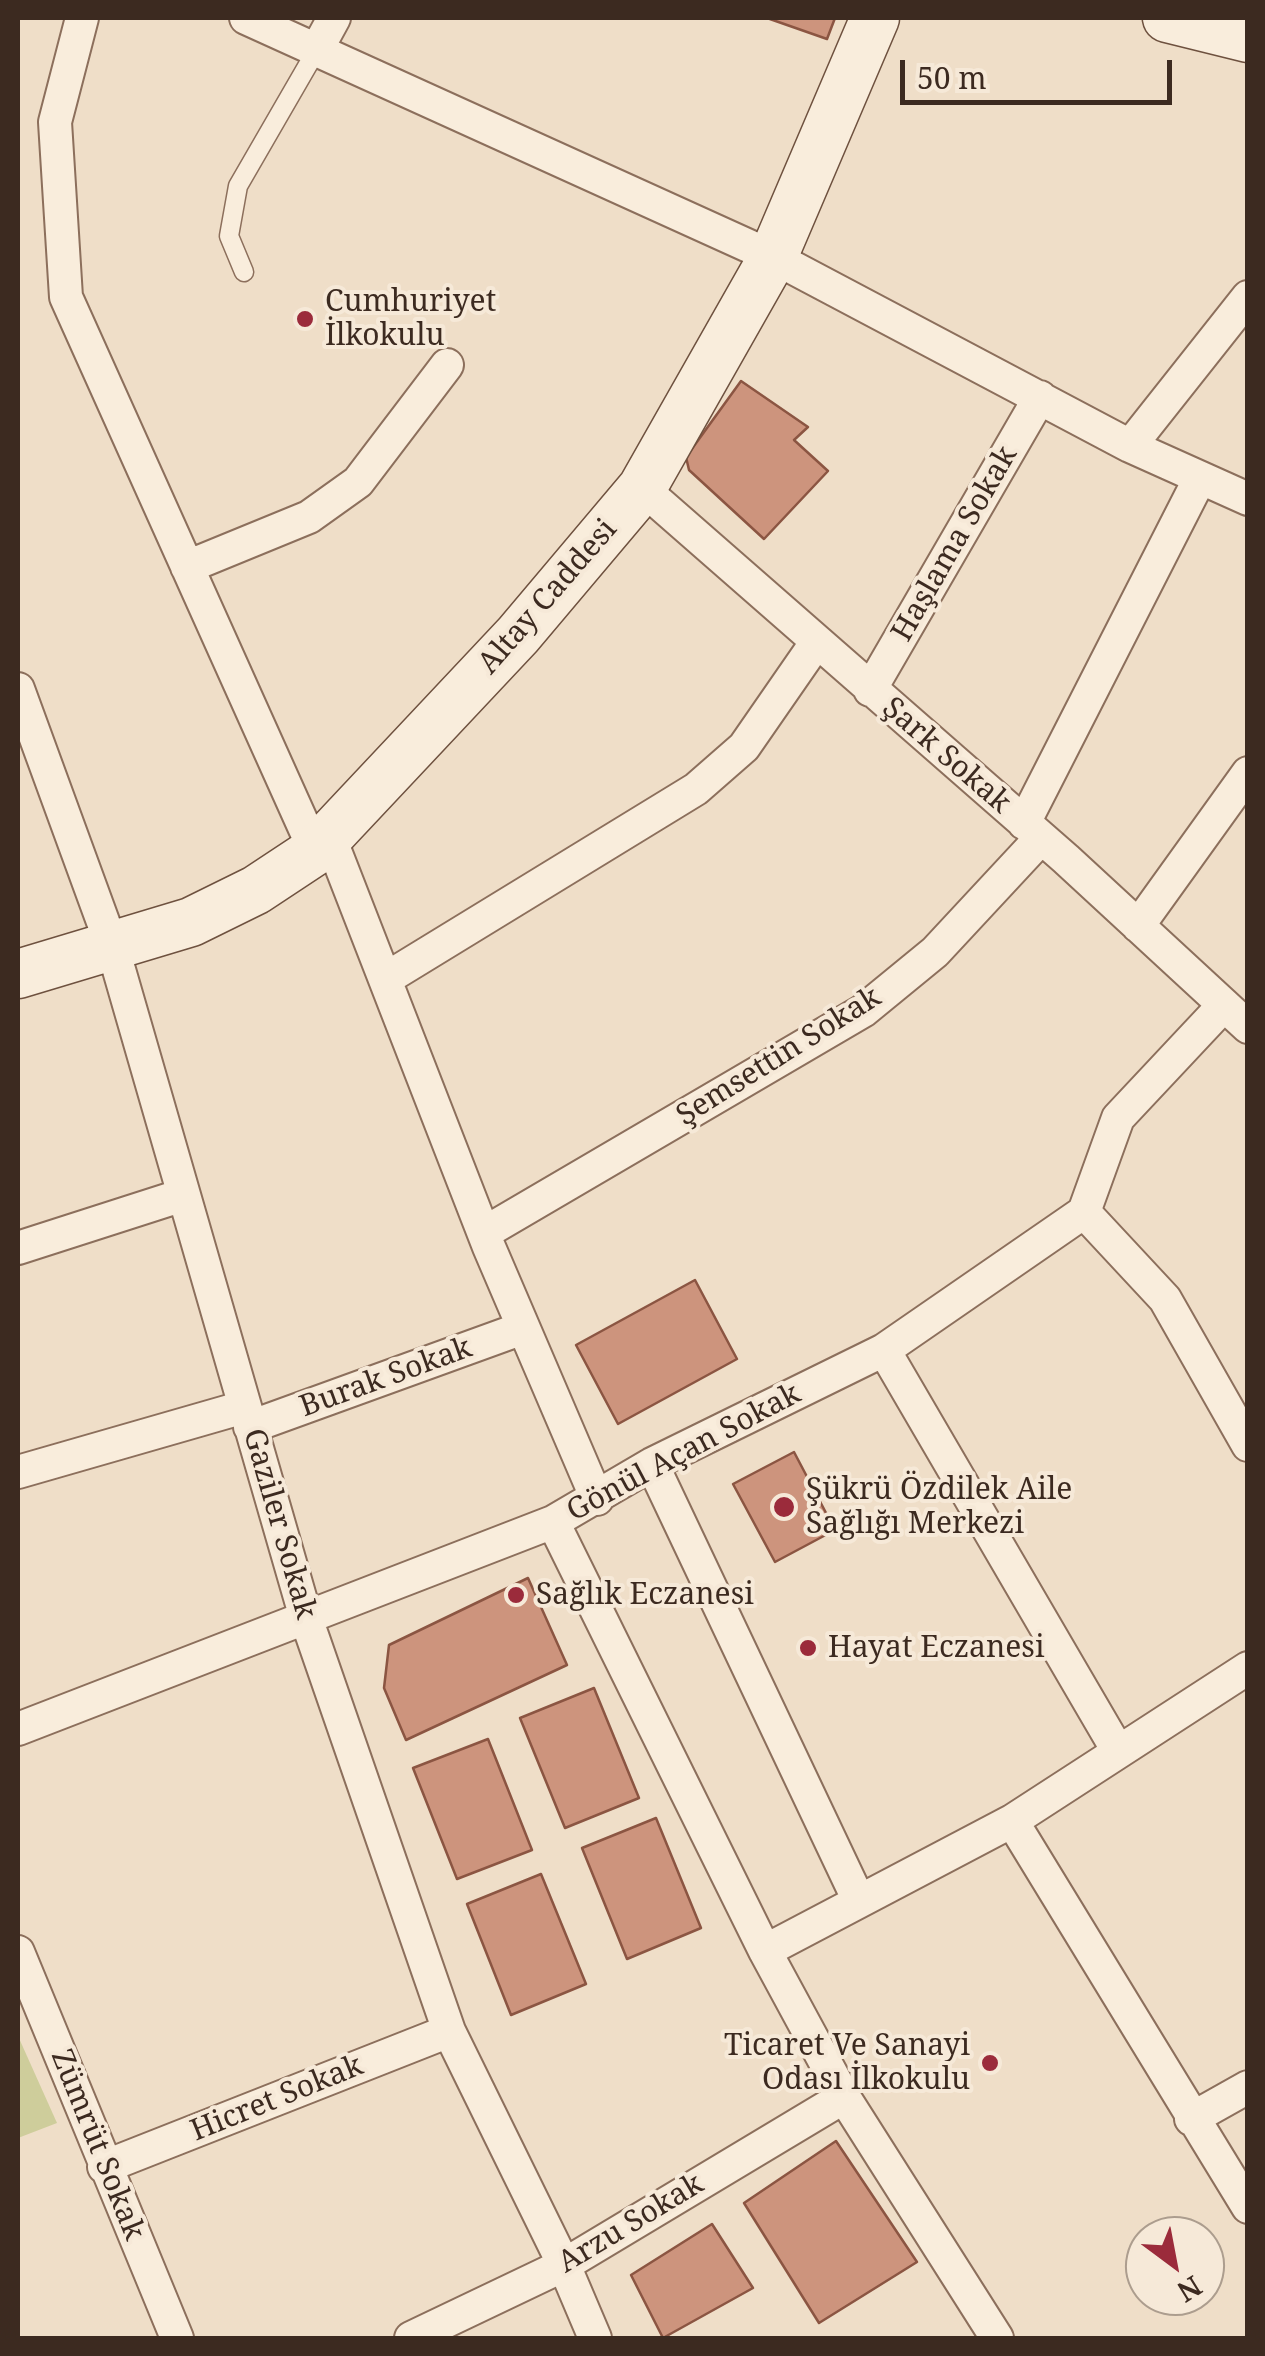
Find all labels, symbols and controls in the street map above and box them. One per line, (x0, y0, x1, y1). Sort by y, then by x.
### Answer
scale bar (905, 40, 1178, 102)
text: 50 m (917, 57, 987, 98)
place label: Cumhuriyet İlkokulu (325, 284, 496, 354)
marker: Cumhuriyet İlkokulu (294, 308, 316, 330)
street label: Haşlama Sokak (885, 440, 1025, 648)
street label: Altay Caddesi (471, 512, 625, 682)
street label: Şark Sokak (874, 690, 1018, 822)
street label: Şemsettin Sokak (670, 980, 888, 1134)
street label: Burak Sokak (295, 1330, 477, 1426)
street label: Gönül Açan Sokak (561, 1376, 807, 1530)
street label: Gaziler Sokak (235, 1425, 323, 1623)
place label: Şükrü Özdilek Aile Sağlığı Merkezi (806, 1472, 1072, 1542)
marker: Şükrü Özdilek Aile Sağlığı Merkezi (771, 1494, 797, 1520)
place label: Sağlık Eczanesi (536, 1577, 754, 1613)
marker: Sağlık Eczanesi (505, 1584, 527, 1606)
place label: Hayat Eczanesi (828, 1630, 1044, 1666)
marker: Hayat Eczanesi (797, 1637, 819, 1659)
place label: Ticaret Ve Sanayi Odası İlkokulu (724, 2028, 970, 2098)
street label: Zümrüt Sokak (42, 2044, 152, 2246)
street label: Hicret Sokak (186, 2048, 368, 2150)
marker: Ticaret Ve Sanayi Odası İlkokulu (979, 2052, 1001, 2074)
street label: Arzu Sokak (552, 2167, 710, 2281)
north arrow (1125, 2216, 1225, 2316)
text: N (1170, 2268, 1209, 2312)

